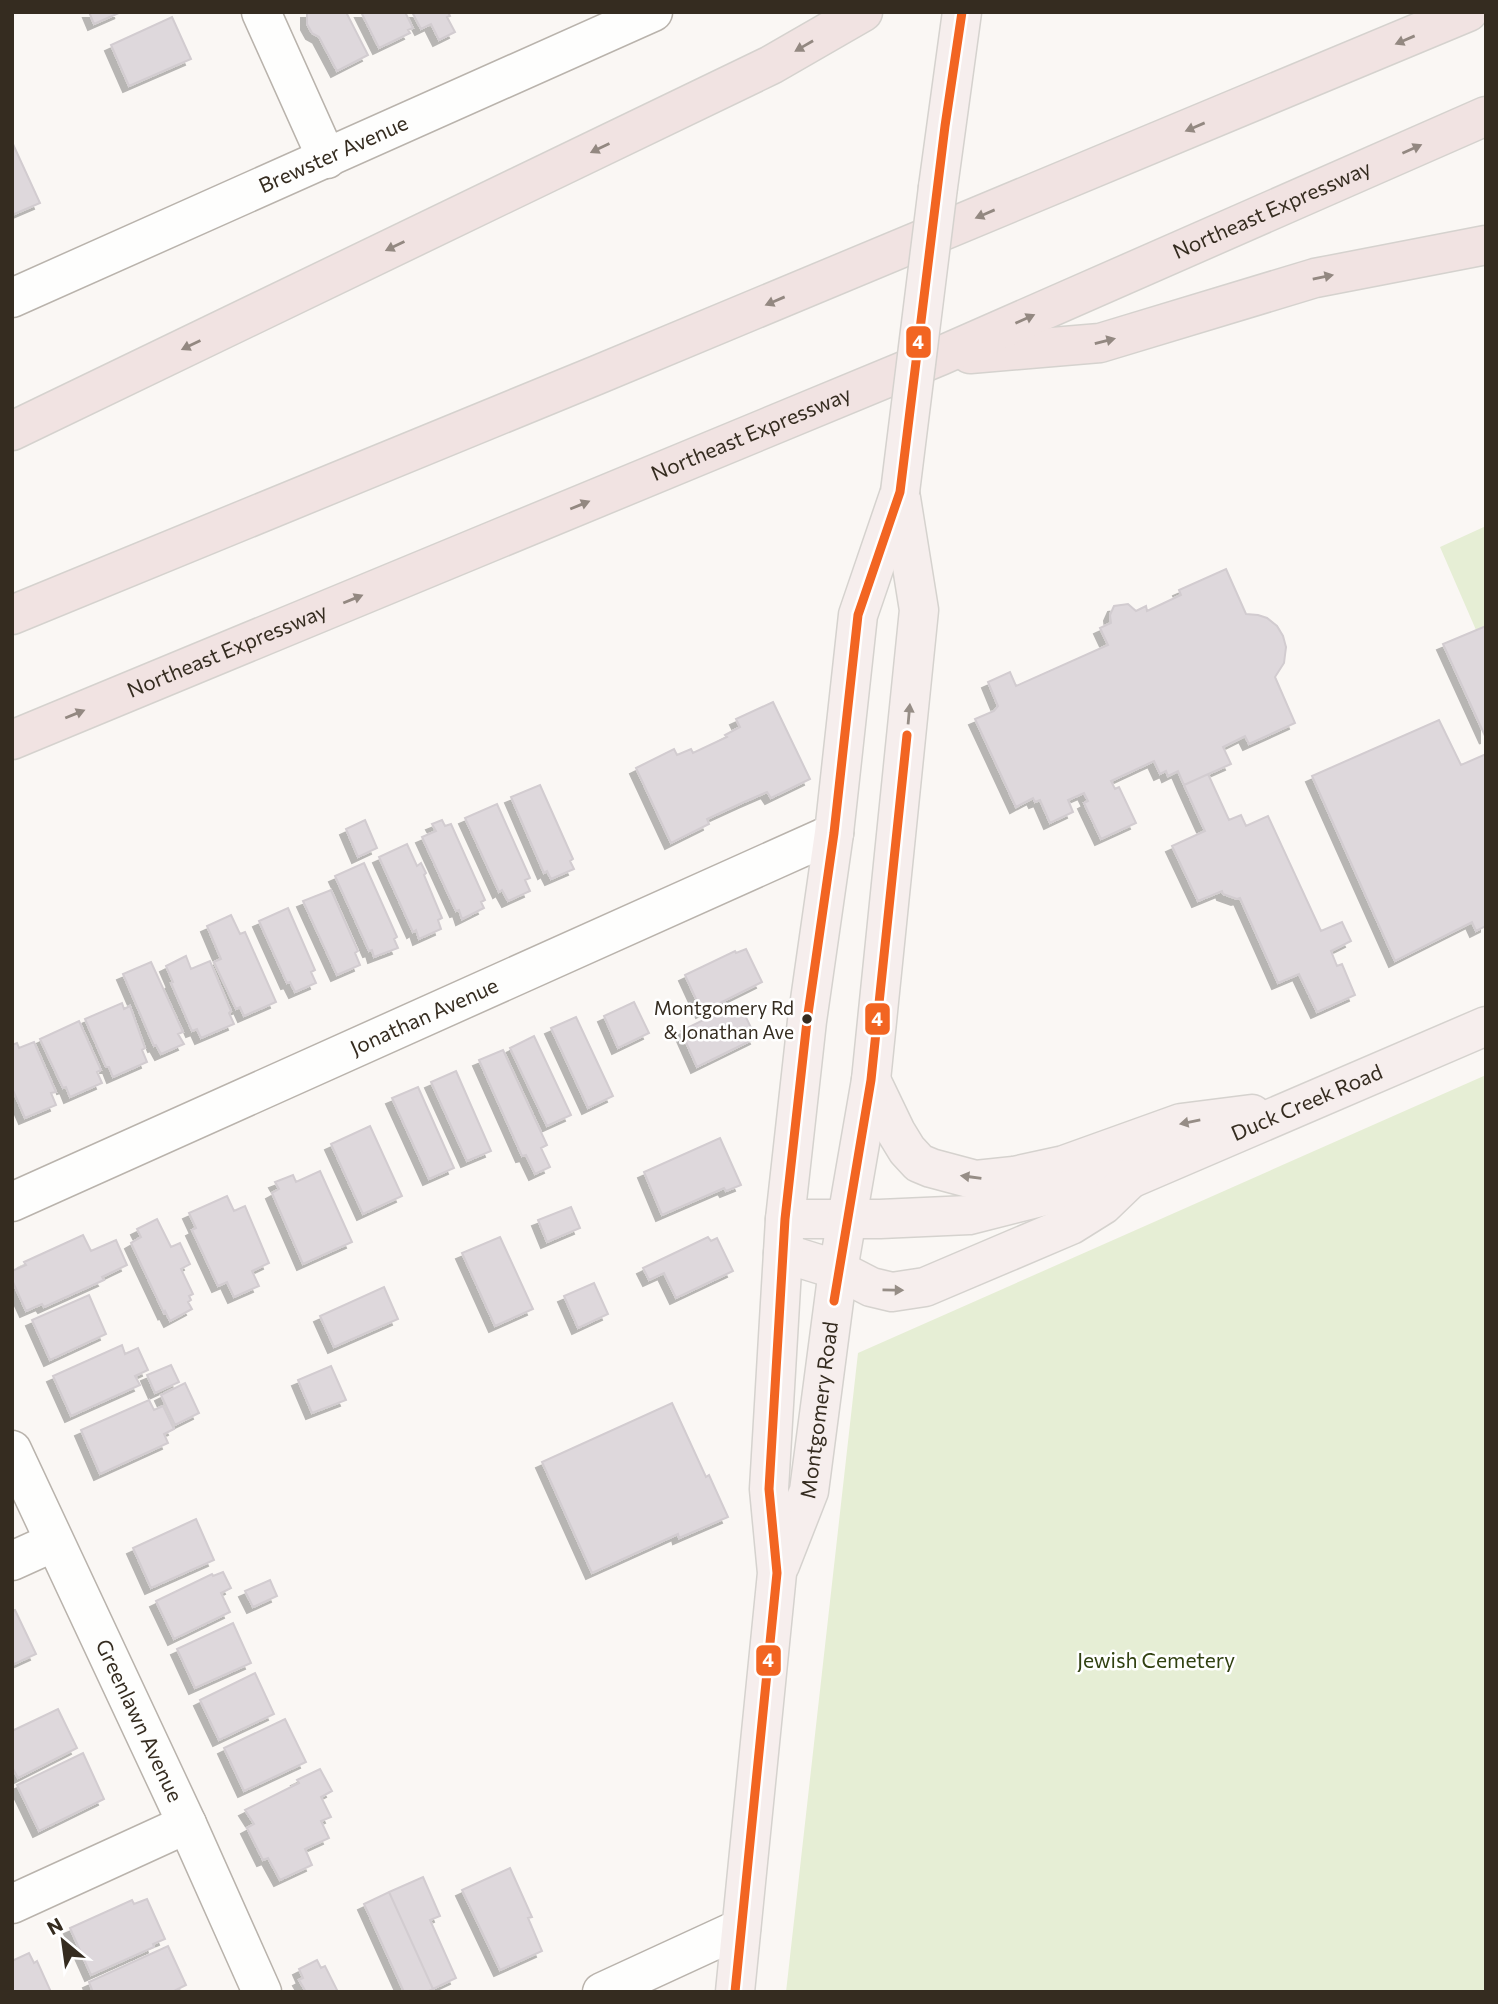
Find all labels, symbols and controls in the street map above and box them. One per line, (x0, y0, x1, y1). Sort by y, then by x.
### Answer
one-way arrow (1394, 34, 1415, 45)
one-way arrow (794, 40, 814, 52)
street label: Brewster Avenue (254, 109, 411, 197)
one-way arrow (1185, 121, 1205, 133)
one-way arrow (590, 142, 610, 153)
one-way arrow (1402, 143, 1423, 154)
street label: Northeast Expressway (1168, 154, 1375, 263)
one-way arrow (974, 209, 995, 220)
one-way arrow (385, 241, 405, 252)
one-way arrow (1313, 271, 1335, 282)
one-way arrow (764, 296, 785, 307)
one-way arrow (1015, 313, 1035, 325)
line badge: 4 (905, 325, 932, 359)
text: 4 (912, 330, 924, 353)
one-way arrow (1094, 335, 1116, 346)
one-way arrow (180, 340, 201, 351)
street label: Northeast Expressway (647, 380, 854, 485)
one-way arrow (570, 500, 591, 511)
one-way arrow (343, 593, 364, 604)
street label: Northeast Expressway (123, 597, 330, 702)
one-way arrow (904, 702, 915, 724)
one-way arrow (65, 709, 86, 720)
street label: Jonathan Avenue (346, 971, 502, 1060)
place label: Montgomery Rd & Jonathan Ave (654, 996, 794, 1043)
line badge: 4 (864, 1002, 891, 1036)
text: 4 (871, 1007, 883, 1030)
marker: Montgomery Rd & Jonathan Ave (800, 1012, 814, 1026)
street label: Duck Creek Road (1227, 1058, 1386, 1145)
one-way arrow (1179, 1116, 1201, 1127)
one-way arrow (960, 1172, 982, 1183)
one-way arrow (882, 1284, 904, 1296)
street label: Montgomery Road (794, 1320, 842, 1500)
street label: Greenlawn Avenue (91, 1635, 189, 1805)
line badge: 4 (755, 1644, 782, 1677)
park label: Jewish Cemetery (1077, 1647, 1235, 1672)
text: 4 (762, 1648, 774, 1671)
north arrow (28, 1906, 98, 1976)
text: N (43, 1912, 66, 1939)

